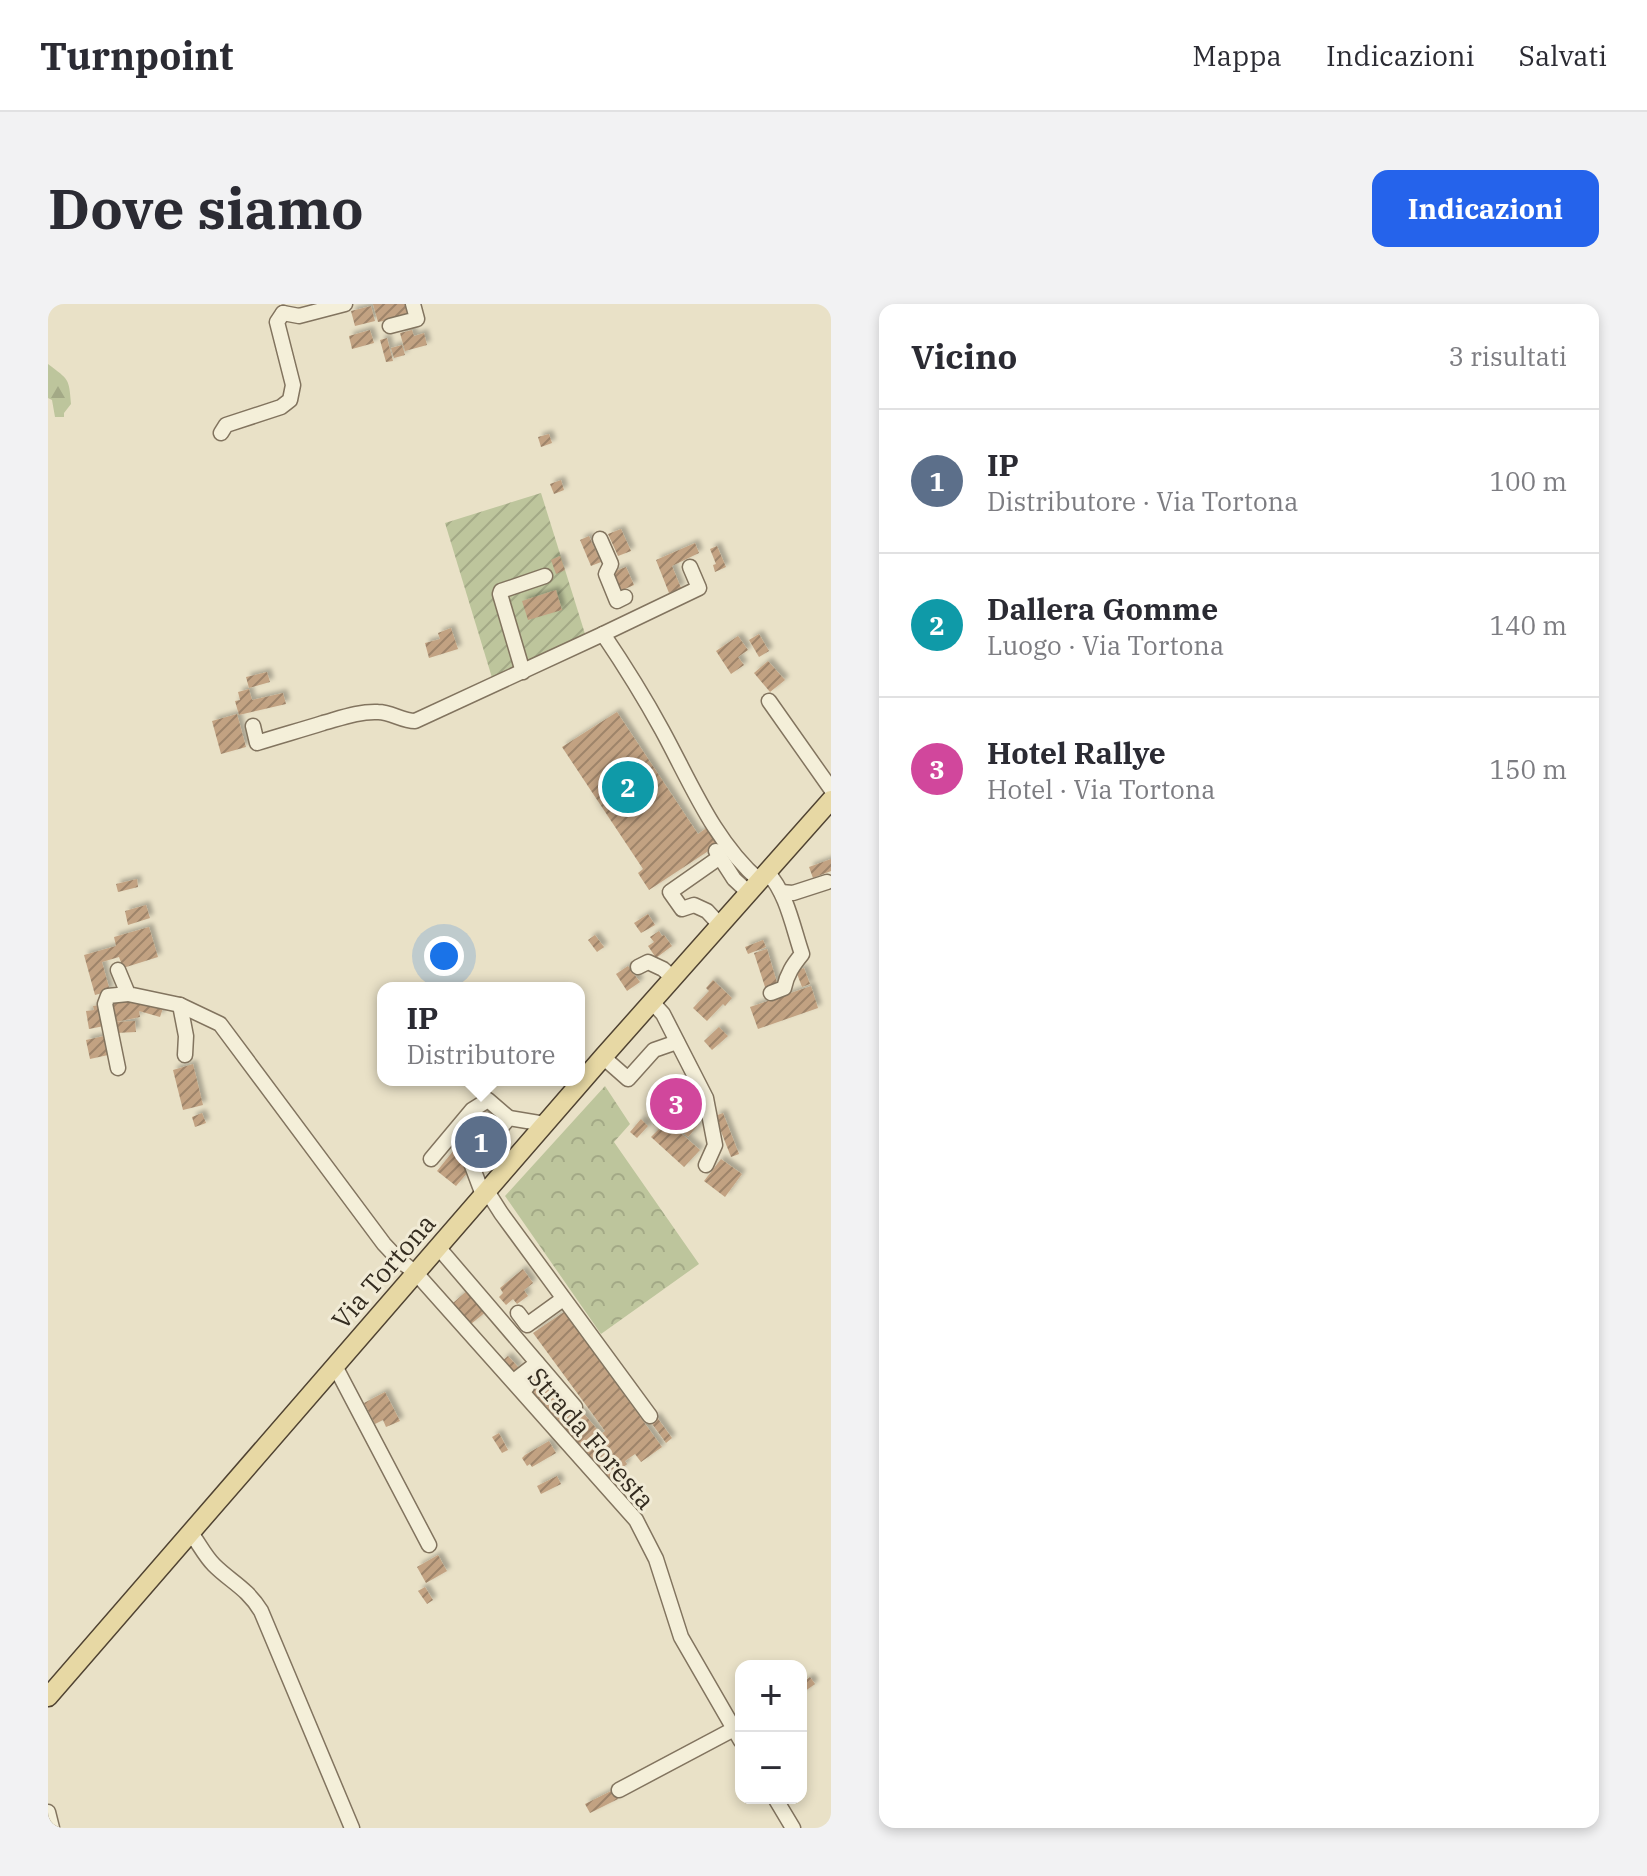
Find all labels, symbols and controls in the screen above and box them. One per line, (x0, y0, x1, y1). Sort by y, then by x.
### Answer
text: Turnpoint (40, 31, 234, 80)
text: Mappa (1192, 37, 1282, 74)
text: Indicazioni (1326, 37, 1475, 74)
text: Salvati (1519, 37, 1607, 74)
button: Indicazioni (1372, 170, 1599, 247)
text: Dove siamo (48, 172, 364, 244)
text: Vicino (911, 334, 1017, 378)
text: 3 risultati (1449, 339, 1567, 373)
text: IP (987, 445, 1019, 484)
text: 1 (929, 464, 945, 498)
text: 100 m (1489, 464, 1567, 498)
text: Distributore · Via Tortona (987, 484, 1298, 518)
text: Dallera Gomme (987, 589, 1218, 628)
text: 2 (929, 608, 945, 642)
text: 140 m (1489, 608, 1567, 642)
text: Luogo · Via Tortona (987, 628, 1224, 662)
text: Hotel Rallye (987, 733, 1166, 772)
text: 3 (929, 752, 945, 786)
text: 150 m (1489, 752, 1567, 786)
pin: 2 (602, 757, 654, 817)
text: Hotel · Via Tortona (987, 772, 1216, 806)
your location (424, 936, 464, 976)
popup (377, 982, 585, 1086)
text: IP (407, 998, 439, 1037)
text: Distributore (407, 1037, 555, 1071)
pin: 3 (650, 1074, 702, 1134)
pin: 1 (455, 1112, 507, 1172)
street label: Via Tortona (324, 1206, 442, 1336)
street label: Strada Foresta (521, 1360, 663, 1516)
map controls (735, 1660, 807, 1804)
button: + (735, 1660, 807, 1732)
button: − (735, 1732, 807, 1804)

